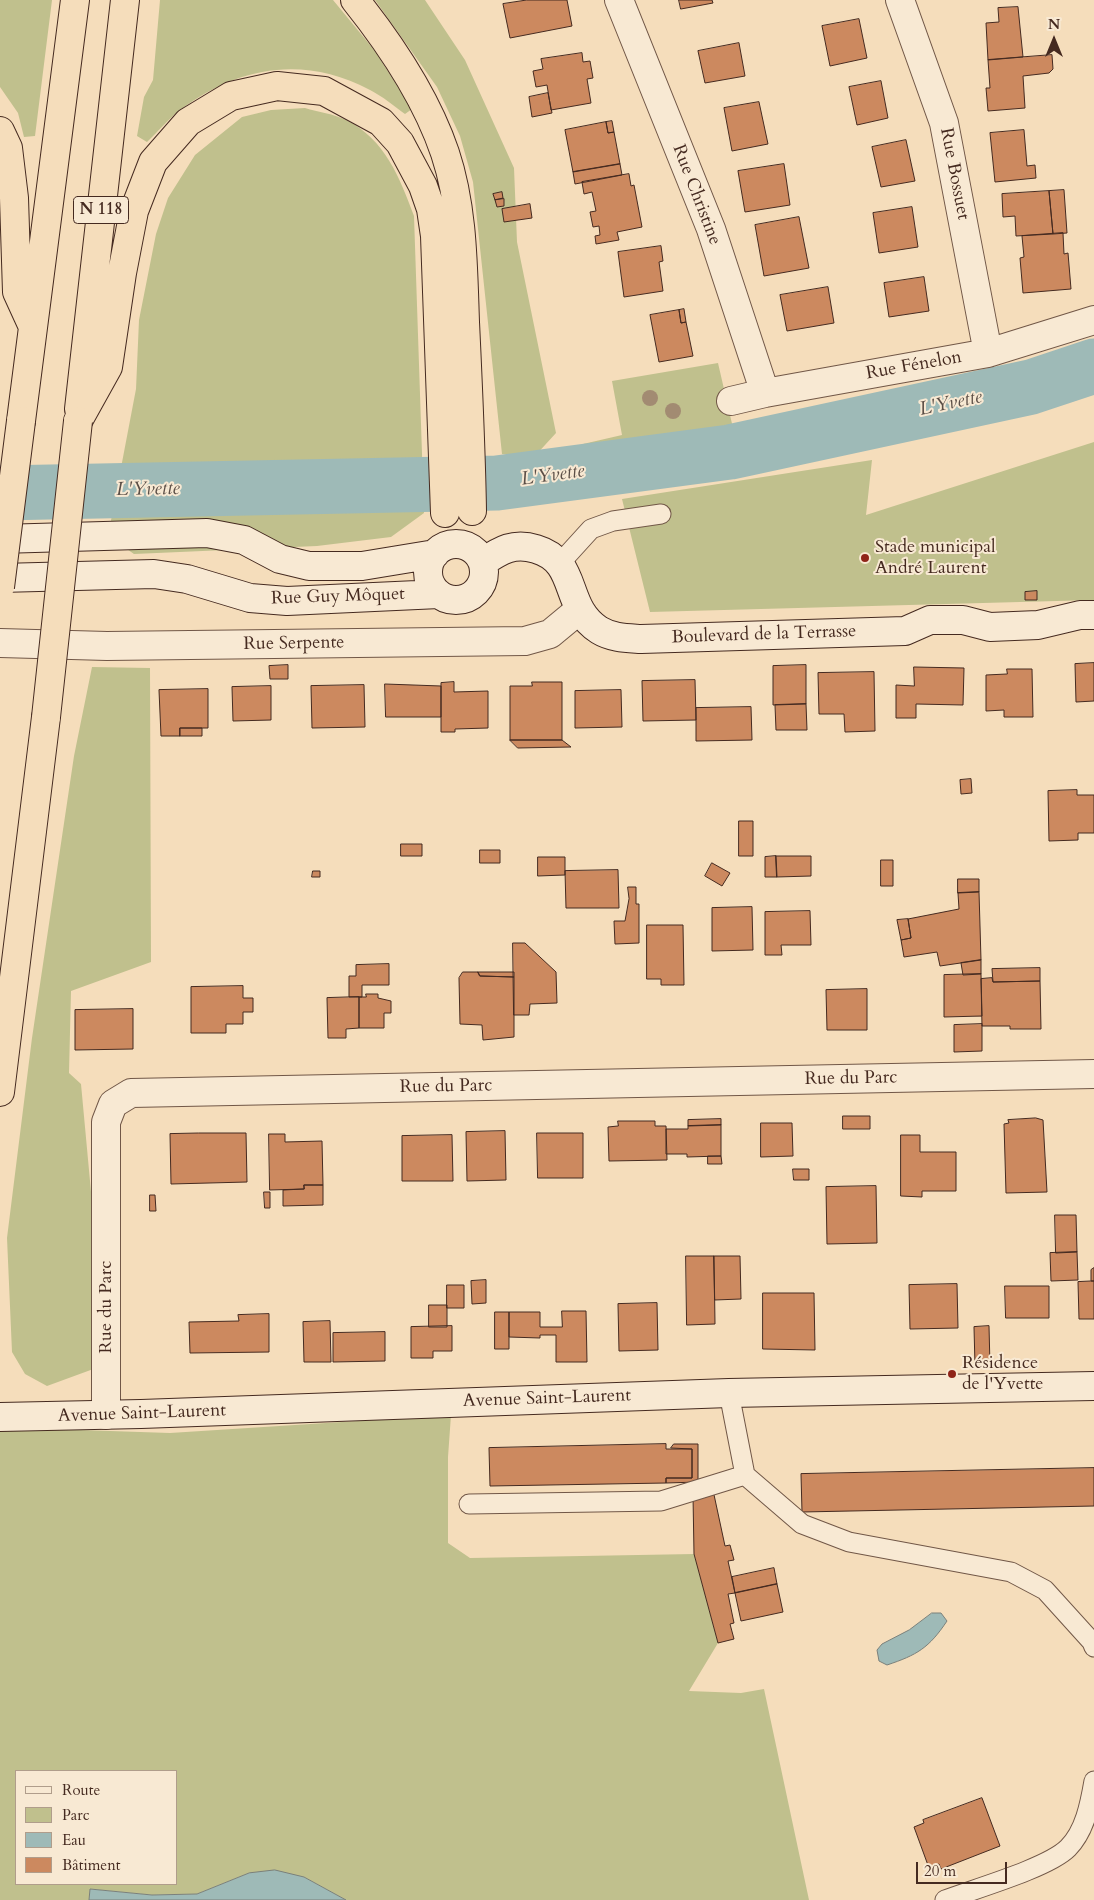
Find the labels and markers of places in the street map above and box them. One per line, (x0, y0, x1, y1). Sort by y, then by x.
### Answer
place label: Stade municipal André Laurent (875, 537, 996, 580)
marker: Stade municipal André Laurent (859, 552, 871, 564)
place label: Résidence de l'Yvette (962, 1353, 1044, 1396)
marker: Résidence de l'Yvette (946, 1368, 958, 1380)

